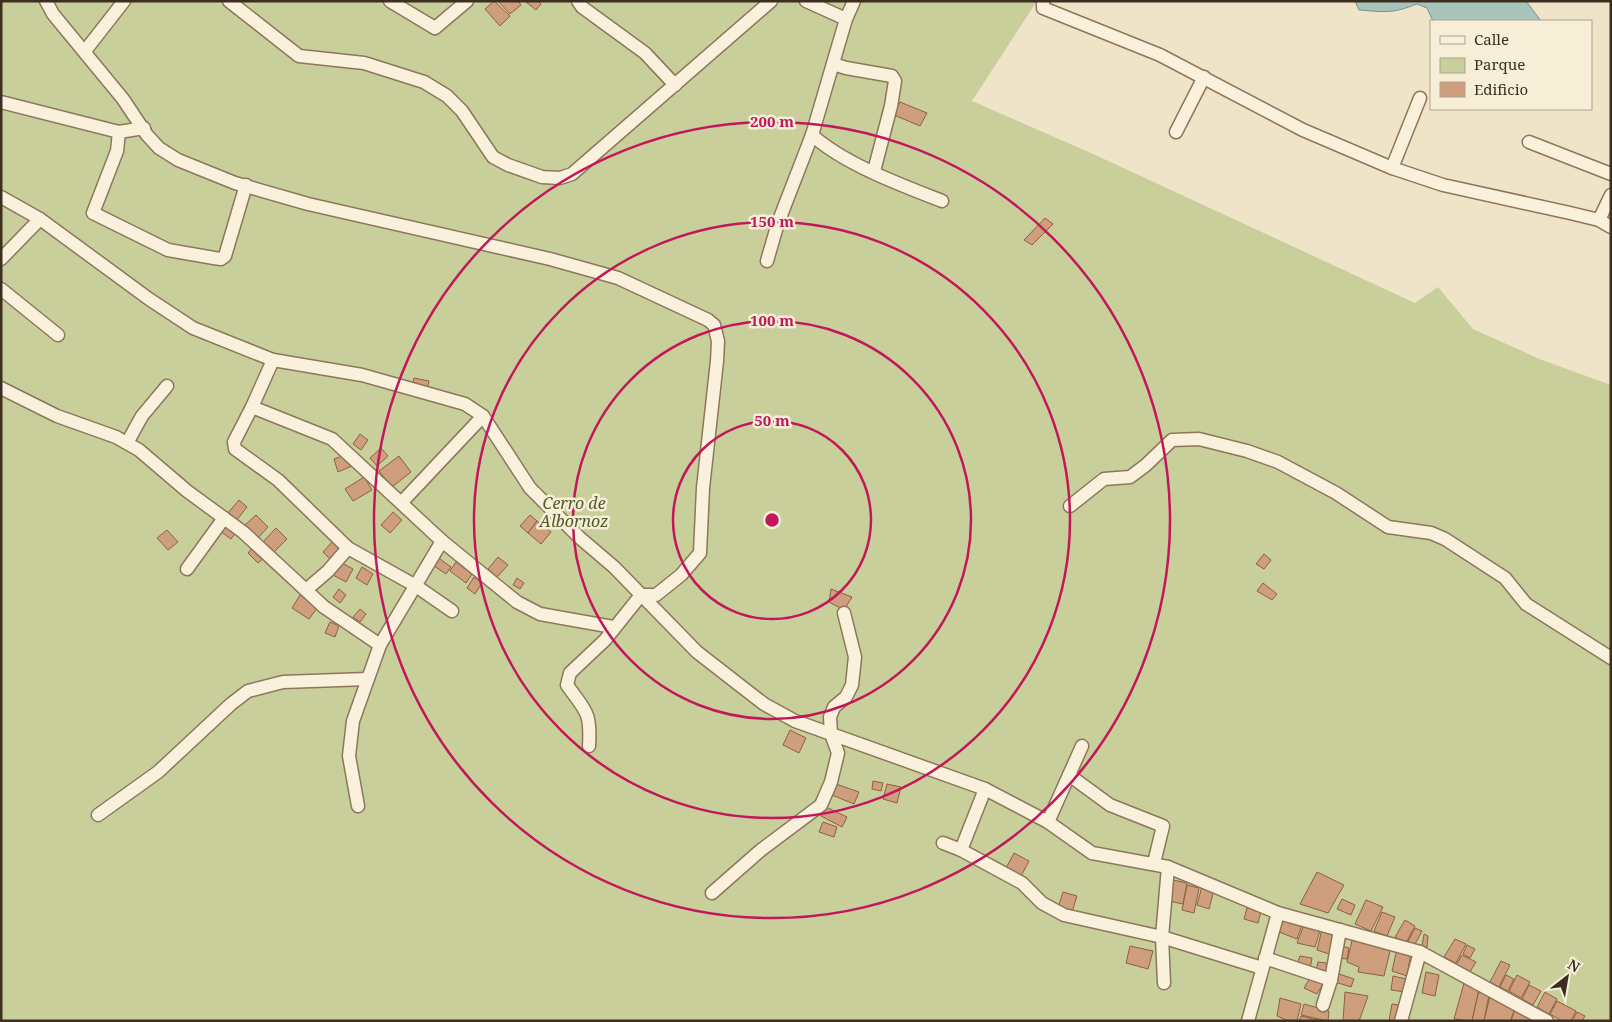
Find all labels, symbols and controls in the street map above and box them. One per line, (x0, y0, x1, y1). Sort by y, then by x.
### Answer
legend (1430, 20, 1592, 110)
text: Calle (1474, 29, 1509, 49)
text: Parque (1474, 54, 1525, 74)
text: Edificio (1474, 79, 1528, 99)
text: 200 m (750, 111, 794, 131)
text: 150 m (750, 211, 794, 231)
text: 100 m (750, 310, 794, 330)
text: 50 m (754, 410, 790, 430)
park label: Cerro de Albornoz (539, 492, 608, 532)
centre of rings (763, 511, 781, 529)
north arrow (1542, 952, 1592, 1002)
text: N (1564, 954, 1584, 976)

